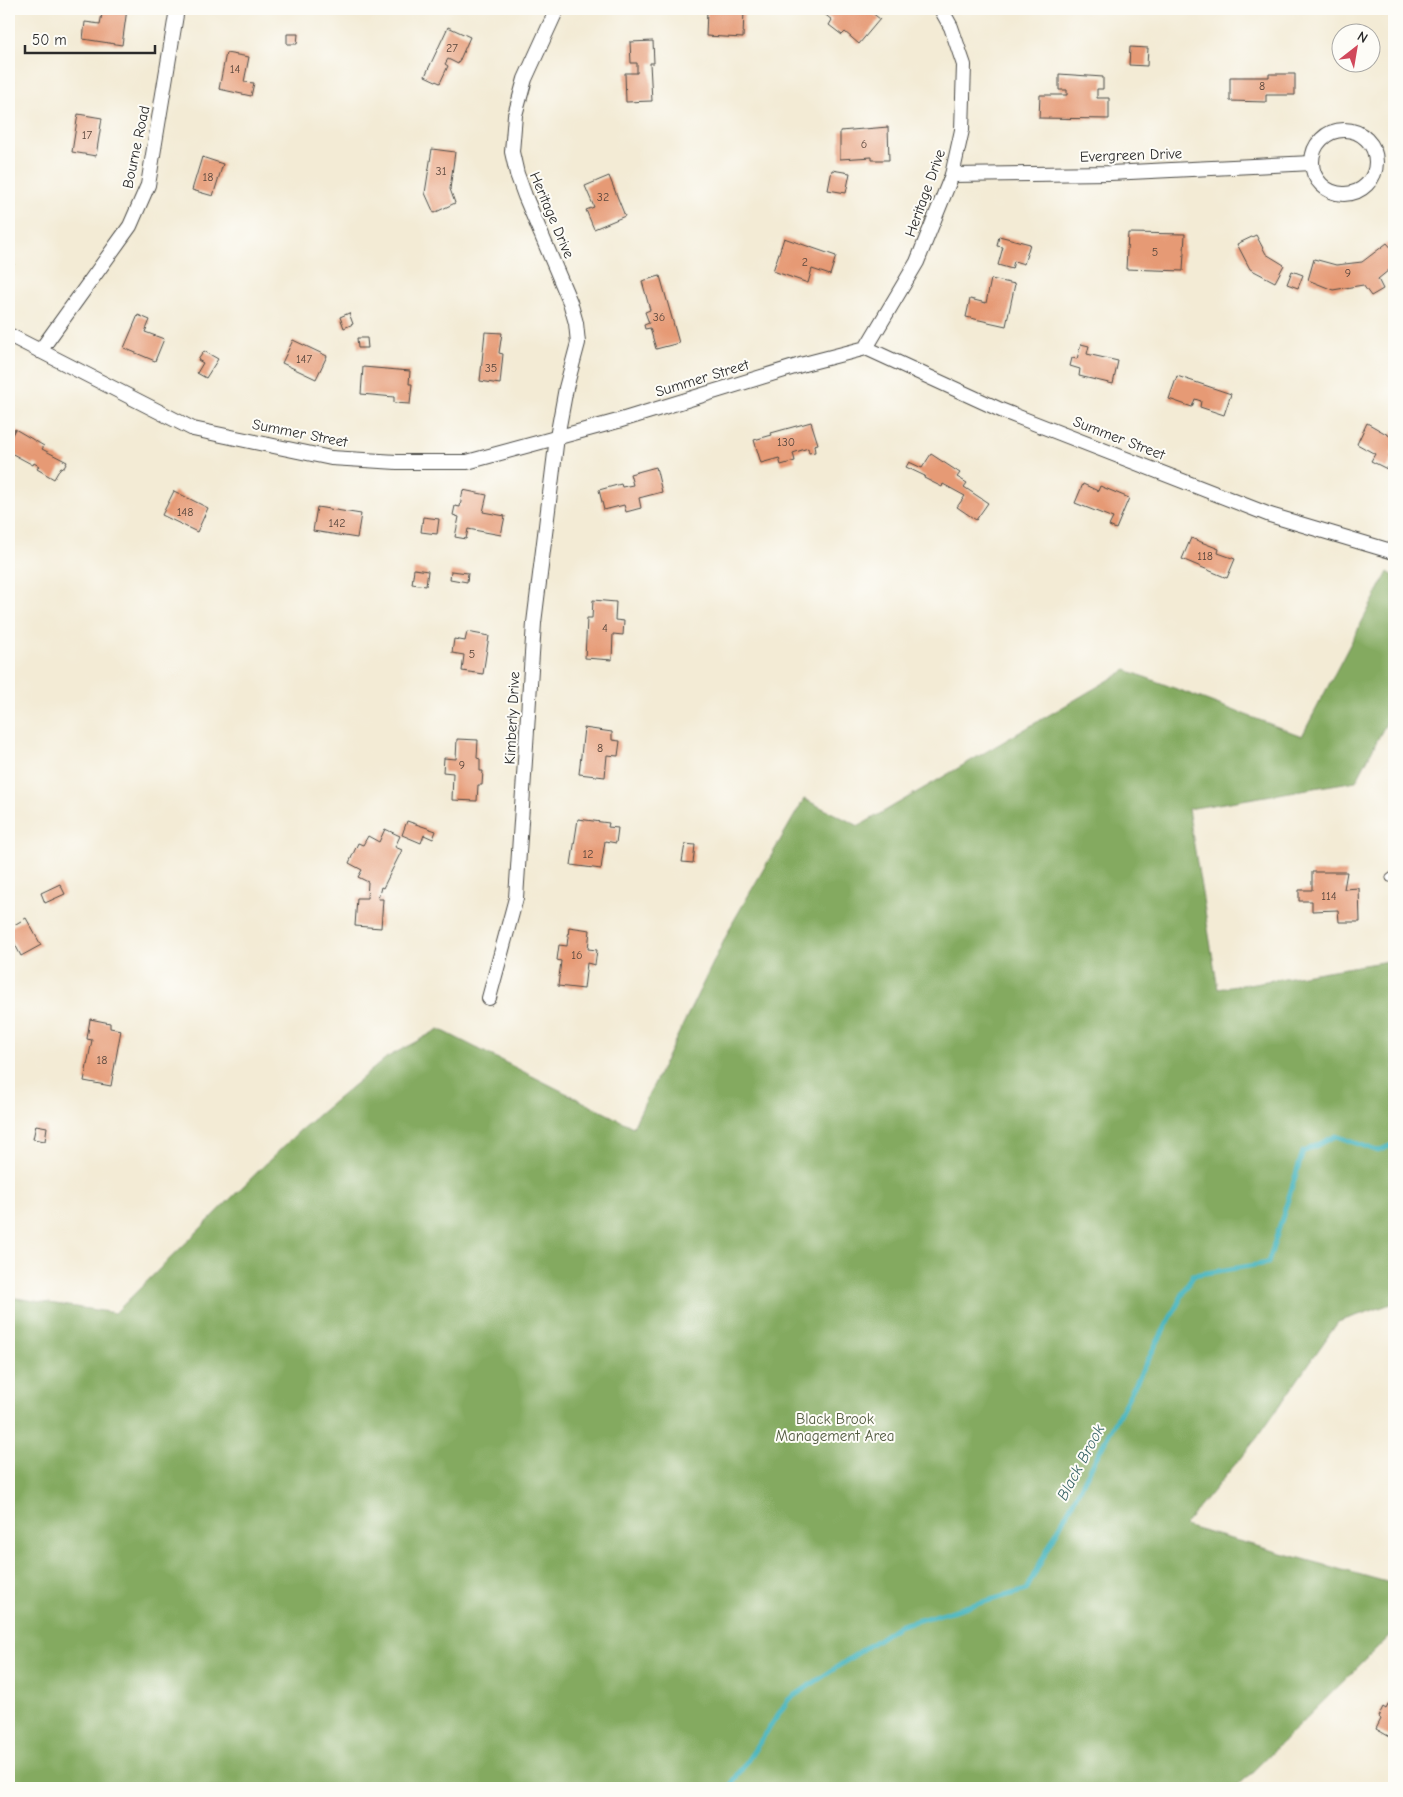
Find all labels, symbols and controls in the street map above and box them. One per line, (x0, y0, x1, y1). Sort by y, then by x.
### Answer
scale bar (25, 22, 155, 54)
north arrow (1330, 22, 1380, 72)
text: N (1354, 28, 1371, 47)
text: 50 m (32, 31, 67, 49)
house number: 27 (446, 41, 458, 55)
house number: 14 (230, 62, 240, 76)
house number: 8 (1259, 79, 1265, 93)
street label: Bourne Road (118, 104, 154, 190)
house number: 17 (82, 128, 93, 142)
house number: 6 (861, 137, 867, 151)
street label: Evergreen Drive (1080, 144, 1183, 166)
street label: Heritage Drive (901, 146, 949, 239)
house number: 31 (436, 164, 447, 178)
street label: Heritage Drive (526, 169, 578, 261)
house number: 18 (203, 170, 213, 184)
house number: 32 (597, 190, 609, 204)
house number: 5 (1152, 245, 1158, 259)
house number: 2 (802, 255, 808, 269)
house number: 9 (1345, 266, 1351, 280)
house number: 36 (653, 310, 665, 324)
house number: 147 (296, 352, 312, 366)
street label: Summer Street (653, 355, 752, 401)
house number: 35 (485, 361, 497, 375)
street label: Summer Street (1071, 412, 1168, 464)
street label: Summer Street (251, 415, 350, 451)
house number: 130 (777, 435, 795, 449)
house number: 148 (177, 505, 193, 519)
house number: 142 (329, 516, 345, 530)
house number: 118 (1197, 549, 1213, 563)
house number: 4 (602, 621, 608, 635)
house number: 5 (469, 647, 475, 661)
street label: Kimberly Drive (501, 671, 523, 765)
house number: 8 (597, 741, 603, 755)
house number: 9 (459, 758, 465, 772)
house number: 12 (582, 847, 594, 861)
house number: 114 (1321, 889, 1337, 903)
house number: 16 (571, 948, 583, 962)
house number: 18 (97, 1053, 107, 1067)
park label: Black Brook Management Area (776, 1410, 894, 1445)
water label: Black Brook (1053, 1421, 1108, 1503)

